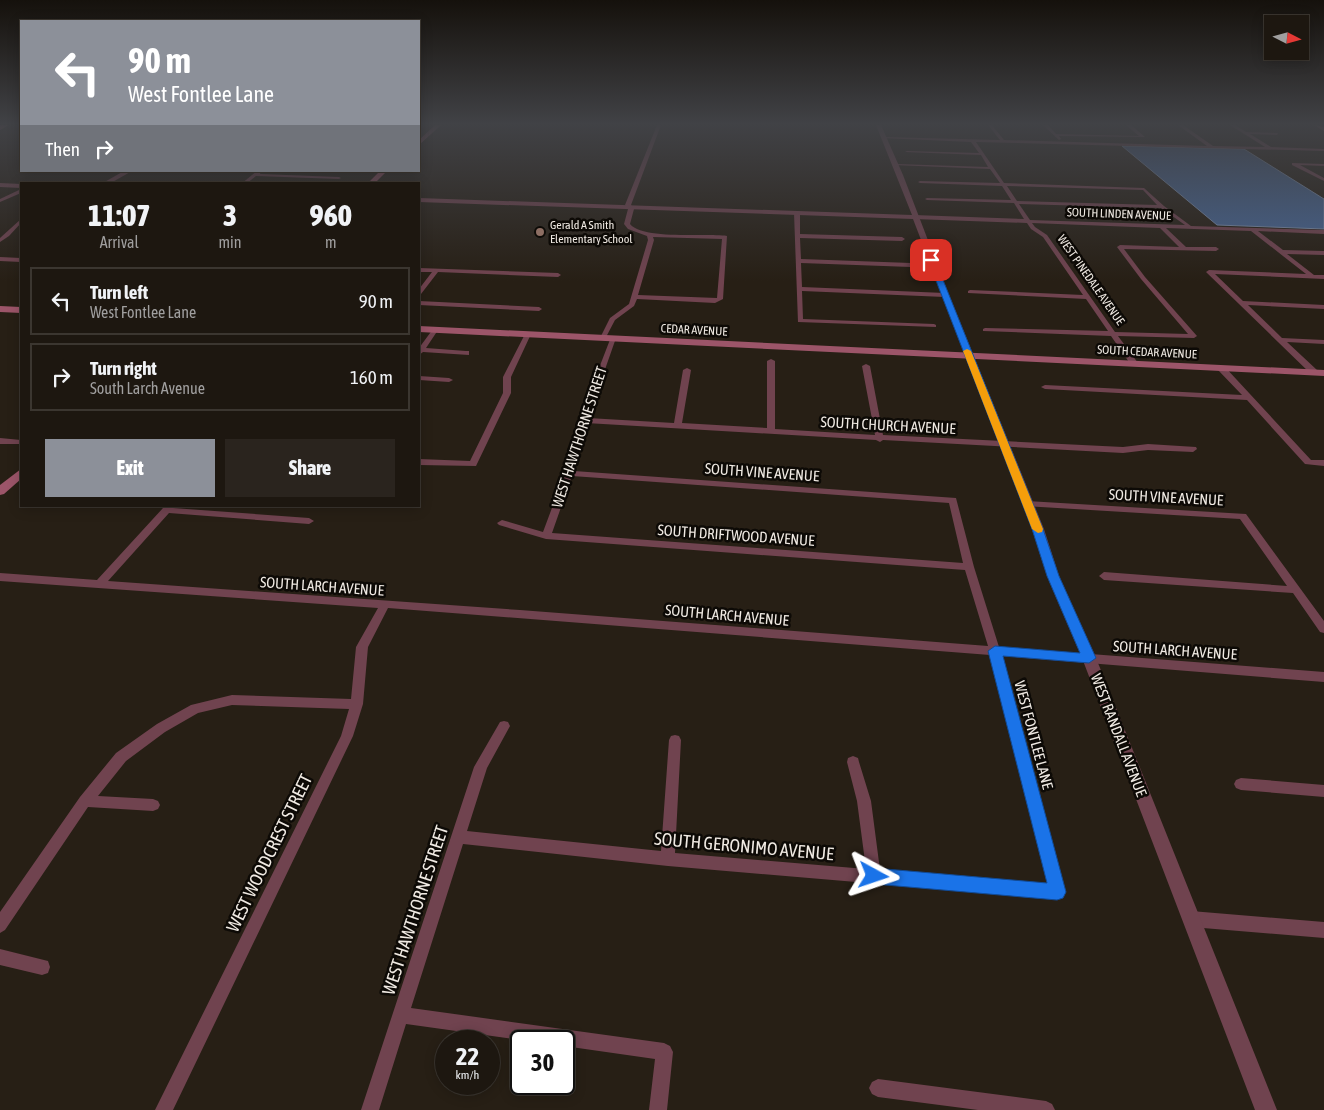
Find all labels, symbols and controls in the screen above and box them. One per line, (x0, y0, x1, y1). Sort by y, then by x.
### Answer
north arrow (1264, 15, 1309, 60)
map controls (1264, 15, 1309, 60)
icon: left (45, 40, 110, 105)
text: 90 m (128, 40, 191, 80)
text: West Fontlee Lane (128, 81, 274, 107)
icon: right (90, 135, 118, 163)
text: Then (45, 138, 80, 160)
text: 11:07 (88, 198, 150, 232)
text: 3 (223, 198, 237, 232)
text: 960 (310, 198, 352, 232)
street label: SOUTH LINDEN AVENUE (1067, 205, 1171, 223)
place label: Gerald A Smith Elementary School (550, 218, 633, 246)
marker: Gerald A Smith Elementary School (534, 226, 546, 238)
street label: WEST PINEDALE AVENUE (1055, 232, 1127, 328)
text: Arrival (100, 233, 139, 251)
text: min (219, 233, 242, 251)
text: m (325, 233, 337, 251)
pin (910, 239, 952, 281)
icon: arrive (917, 246, 945, 274)
text: Turn left (90, 281, 148, 303)
icon: left (47, 287, 75, 315)
text: 90 m (359, 290, 393, 312)
text: West Fontlee Lane (90, 303, 196, 321)
street label: CEDAR AVENUE (660, 321, 728, 339)
street label: SOUTH CEDAR AVENUE (1097, 342, 1197, 362)
text: Turn right (90, 357, 157, 379)
icon: right (47, 363, 75, 391)
street label: WEST HAWTHORNE STREET (548, 364, 610, 510)
text: 160 m (350, 366, 393, 388)
text: South Larch Avenue (90, 379, 205, 397)
street label: SOUTH CHURCH AVENUE (820, 413, 957, 437)
button: Exit (45, 439, 215, 497)
button: Share (225, 439, 395, 497)
street label: SOUTH VINE AVENUE (704, 460, 820, 485)
street label: SOUTH VINE AVENUE (1108, 486, 1224, 509)
street label: SOUTH DRIFTWOOD AVENUE (657, 521, 816, 549)
street label: SOUTH LARCH AVENUE (259, 573, 385, 599)
street label: SOUTH LARCH AVENUE (664, 601, 790, 629)
street label: SOUTH LARCH AVENUE (1112, 637, 1238, 663)
street label: WEST RANDALL AVENUE (1088, 671, 1150, 799)
street label: WEST FONTLEE LANE (1011, 679, 1057, 792)
street label: WEST WOODCREST STREET (222, 771, 316, 935)
street label: WEST HAWTHORNE STREET (378, 823, 452, 997)
street label: SOUTH GERONIMO AVENUE (653, 828, 835, 864)
position arrow (847, 849, 899, 901)
speed limit sign: 30 (510, 1030, 575, 1095)
text: 22 (456, 1042, 479, 1070)
text: km/h (456, 1068, 479, 1082)

